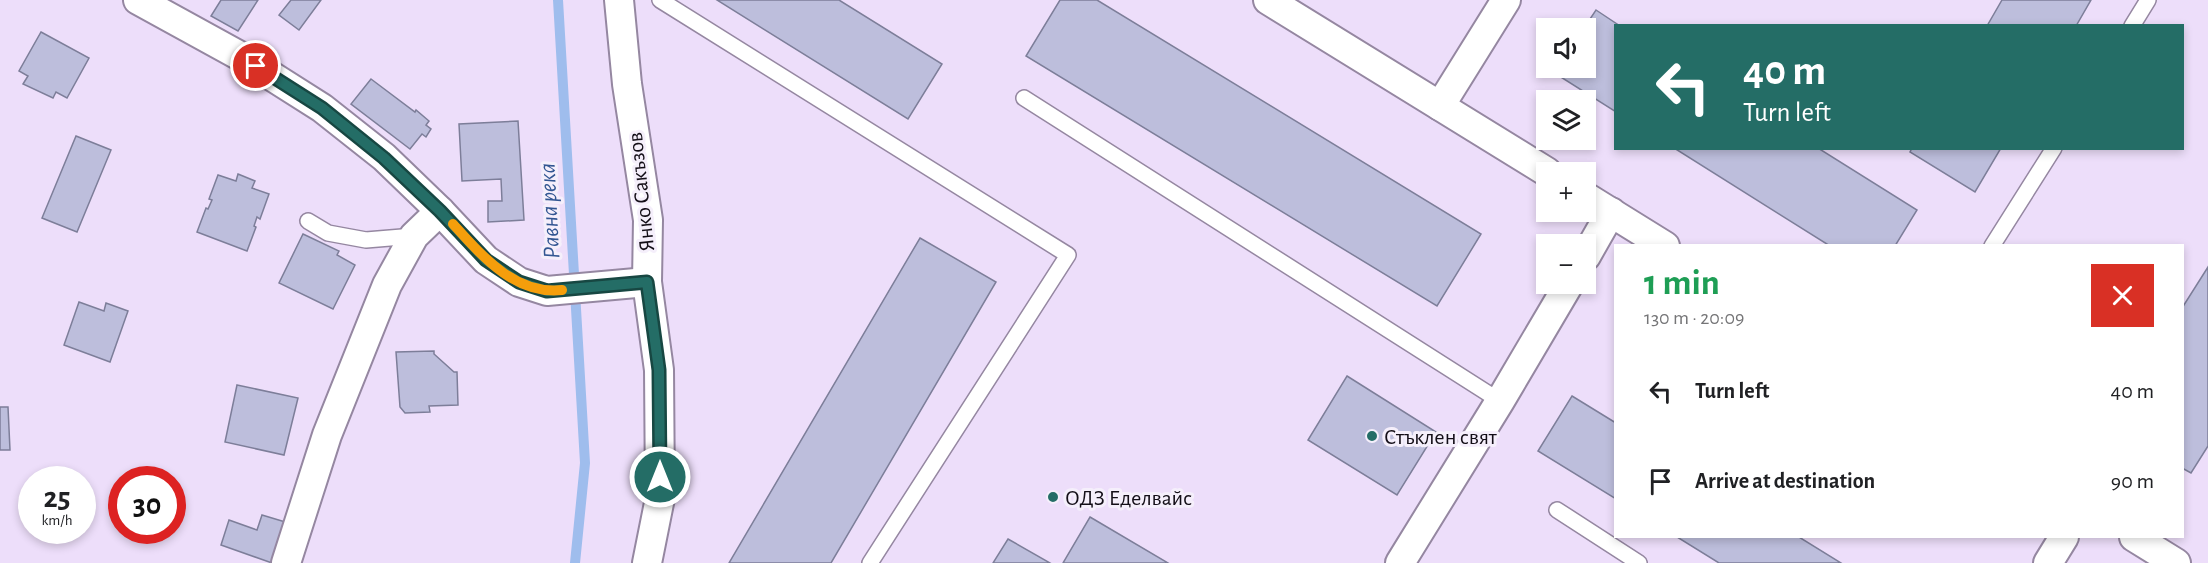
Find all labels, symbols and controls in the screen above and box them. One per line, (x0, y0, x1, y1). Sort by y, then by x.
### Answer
map controls (1536, 18, 1596, 294)
button: sound (1536, 18, 1596, 78)
pin (230, 40, 281, 91)
icon: left (1644, 48, 1722, 126)
icon: arrive (239, 49, 272, 82)
text: 40 m (1743, 50, 1826, 92)
button: layers (1536, 90, 1596, 150)
text: Turn left (1743, 99, 1831, 126)
street label: Янко Сакъзов (624, 131, 658, 253)
water label: Равна река (536, 162, 564, 260)
button: + (1536, 162, 1596, 222)
button: − (1536, 234, 1596, 294)
button: close (2091, 264, 2154, 327)
text: 1 min (1644, 265, 1720, 301)
text: 130 m · 20:09 (1644, 308, 1744, 328)
icon: left (1644, 375, 1677, 408)
text: Turn left (1695, 380, 1769, 402)
text: 40 m (2111, 380, 2154, 402)
place label: Стъклен свят (1384, 426, 1498, 448)
marker: Стъклен свят (1365, 429, 1379, 443)
position arrow (628, 445, 692, 509)
icon: arrive (1644, 465, 1677, 498)
speed limit sign: 30 (108, 466, 186, 544)
text: Arrive at destination (1695, 470, 1875, 492)
text: 90 m (2111, 470, 2154, 492)
text: 25 (43, 483, 71, 513)
place label: ОДЗ Еделвайс (1065, 487, 1192, 509)
marker: ОДЗ Еделвайс (1046, 490, 1060, 504)
text: km/h (42, 513, 72, 528)

